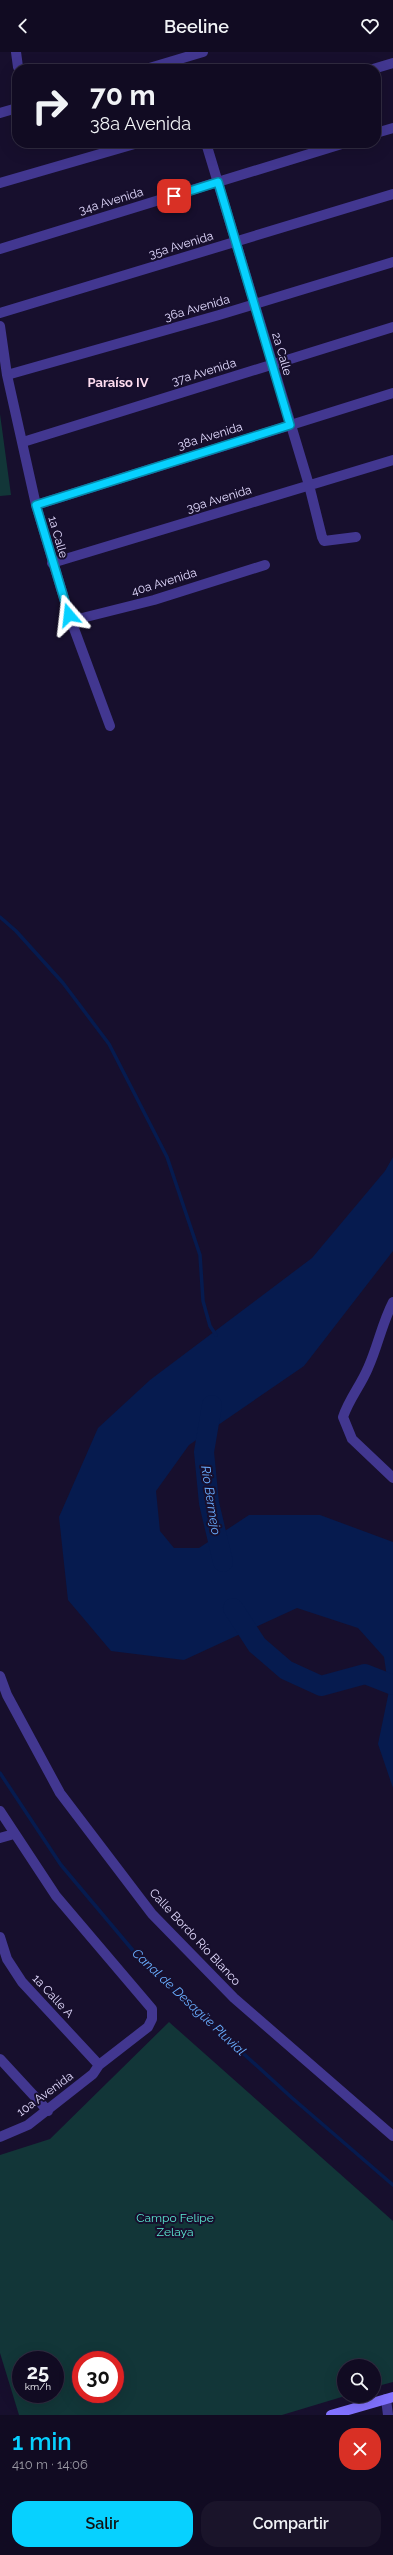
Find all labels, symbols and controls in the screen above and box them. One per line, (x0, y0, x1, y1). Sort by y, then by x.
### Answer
icon: back (12, 15, 34, 37)
icon: heart (359, 15, 381, 37)
text: Beeline (164, 16, 229, 37)
text: 70 m (90, 79, 156, 112)
icon: right (24, 80, 76, 132)
text: 38a Avenida (90, 113, 191, 134)
pin (157, 179, 191, 213)
street label: 34a Avenida (77, 185, 145, 217)
icon: arrive (163, 185, 185, 207)
street label: 35a Avenida (147, 229, 215, 261)
street label: 36a Avenida (163, 292, 231, 324)
street label: 2a Calle (269, 331, 295, 377)
street label: 37a Avenida (170, 356, 238, 388)
district label: Paraíso IV (87, 375, 149, 390)
street label: 38a Avenida (176, 419, 244, 453)
street label: 39a Avenida (185, 482, 253, 516)
street label: 1a Calle (45, 514, 71, 560)
street label: 40a Avenida (130, 565, 198, 599)
position arrow (48, 594, 90, 636)
water label: Río Bermejo (198, 1464, 224, 1536)
street label: Calle Bordo Río Blanco (146, 1886, 244, 1988)
water label: Canal de Desagüe Pluvial (129, 1945, 249, 2059)
street label: 1a Calle A (30, 1972, 76, 2020)
street label: 10a Avenida (14, 2069, 76, 2119)
park label: Campo Felipe Zelaya (136, 2211, 214, 2239)
speed limit sign: 30 (72, 2351, 124, 2403)
map controls (337, 2359, 381, 2403)
button: search (337, 2359, 381, 2403)
text: 25 (27, 2360, 49, 2384)
text: km/h (25, 2381, 51, 2392)
text: 1 min (12, 2427, 72, 2456)
button: close (339, 2428, 381, 2470)
text: 410 m · 14:06 (12, 2457, 88, 2472)
button: Salir (12, 2501, 193, 2547)
button: Compartir (201, 2501, 381, 2547)

